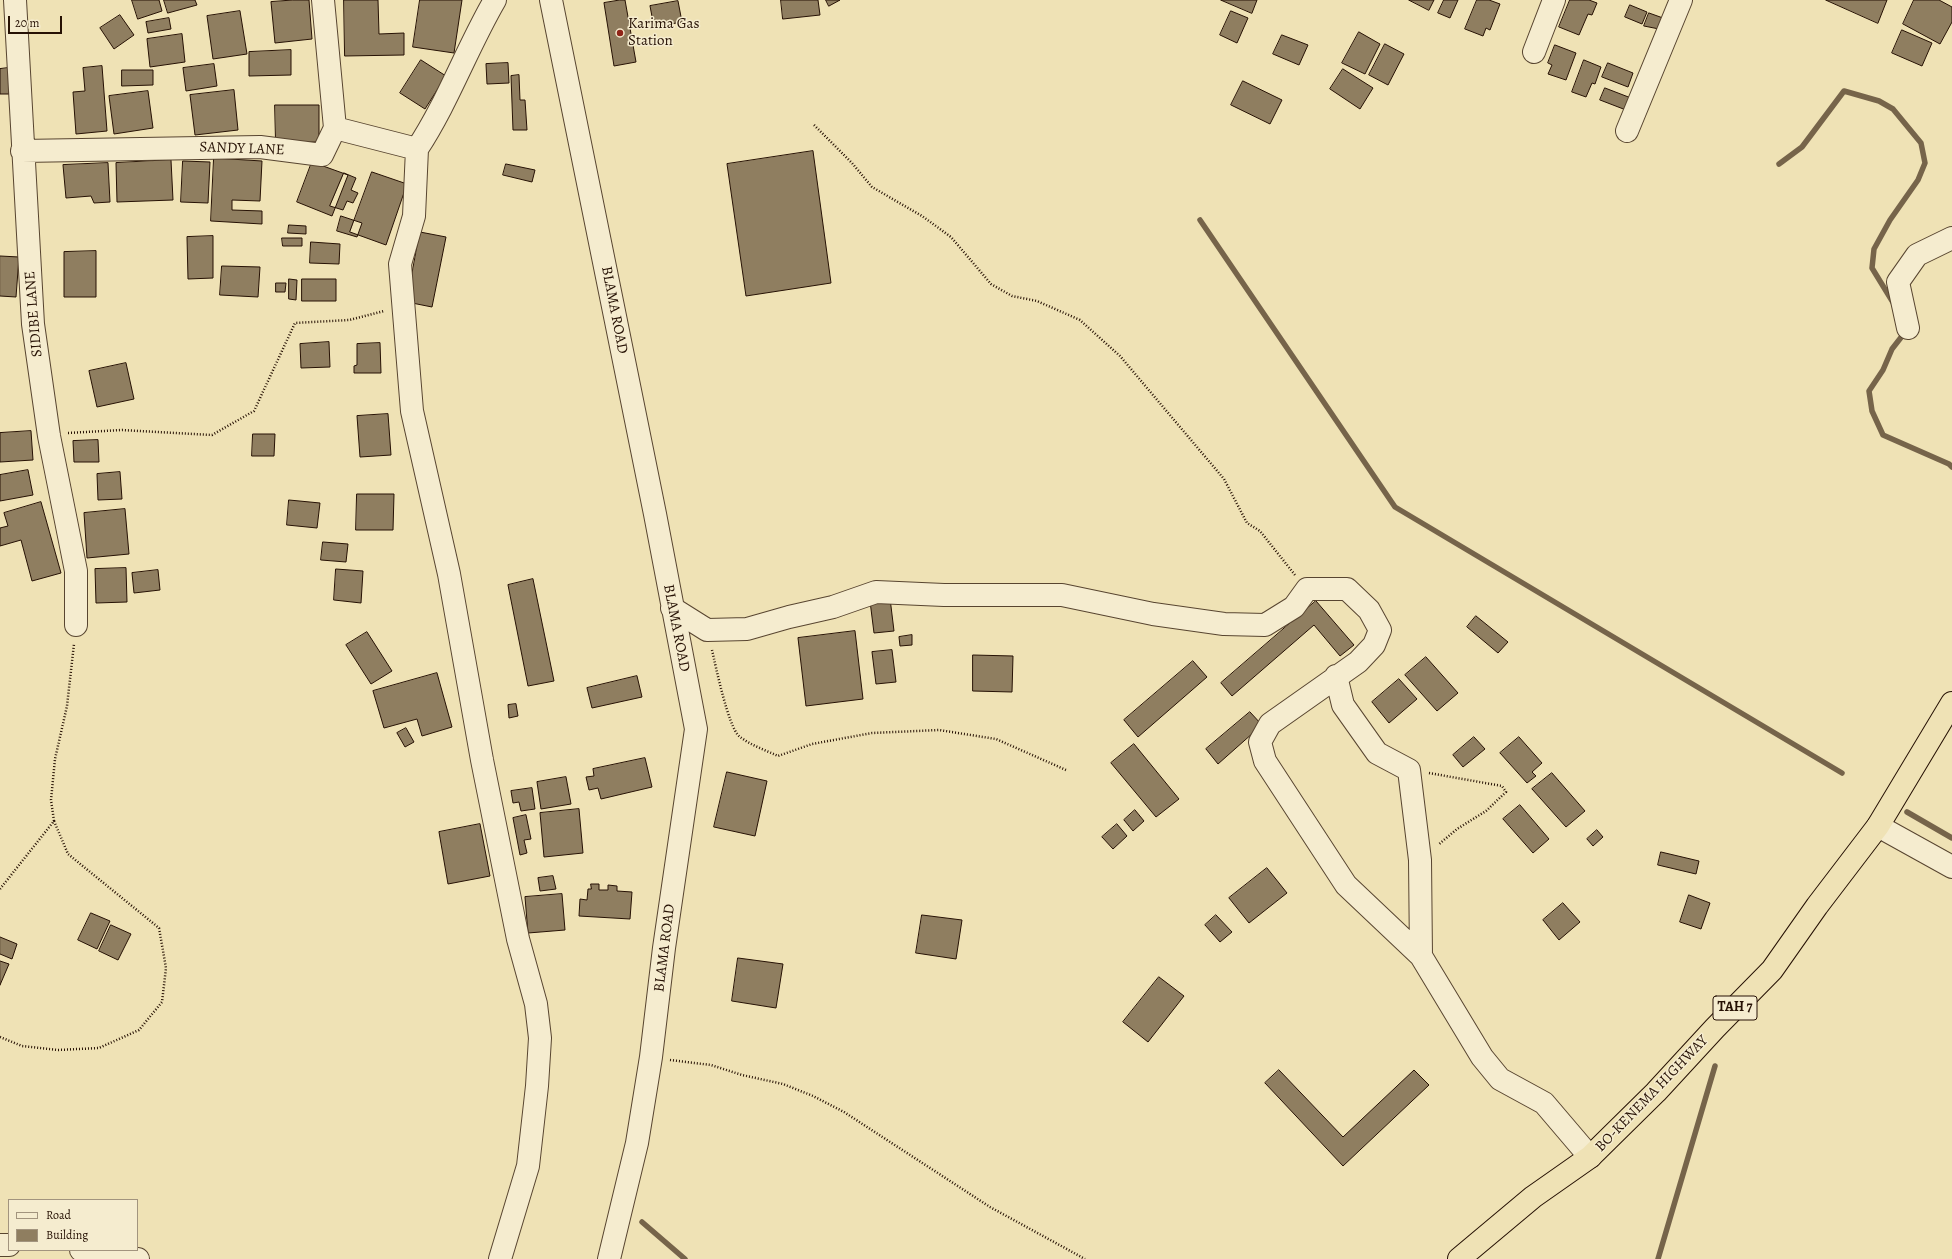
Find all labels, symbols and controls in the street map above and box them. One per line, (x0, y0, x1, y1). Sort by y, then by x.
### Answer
scale bar (10, 8, 64, 34)
text: 20 m (15, 15, 39, 31)
place label: Karima Gas Station (628, 15, 700, 50)
marker: Karima Gas Station (615, 28, 625, 38)
street label: SANDY LANE (199, 139, 285, 159)
street label: BLAMA ROAD (597, 265, 631, 355)
street label: SIDIBE LANE (21, 270, 47, 358)
street label: BLAMA ROAD (659, 583, 693, 673)
street label: BLAMA ROAD (651, 903, 679, 993)
road number: TAH 7 (1713, 996, 1757, 1020)
street label: BO-KENEMA HIGHWAY (1592, 1032, 1712, 1156)
legend (8, 1199, 138, 1251)
text: Road (46, 1207, 71, 1223)
text: Building (46, 1227, 88, 1243)

